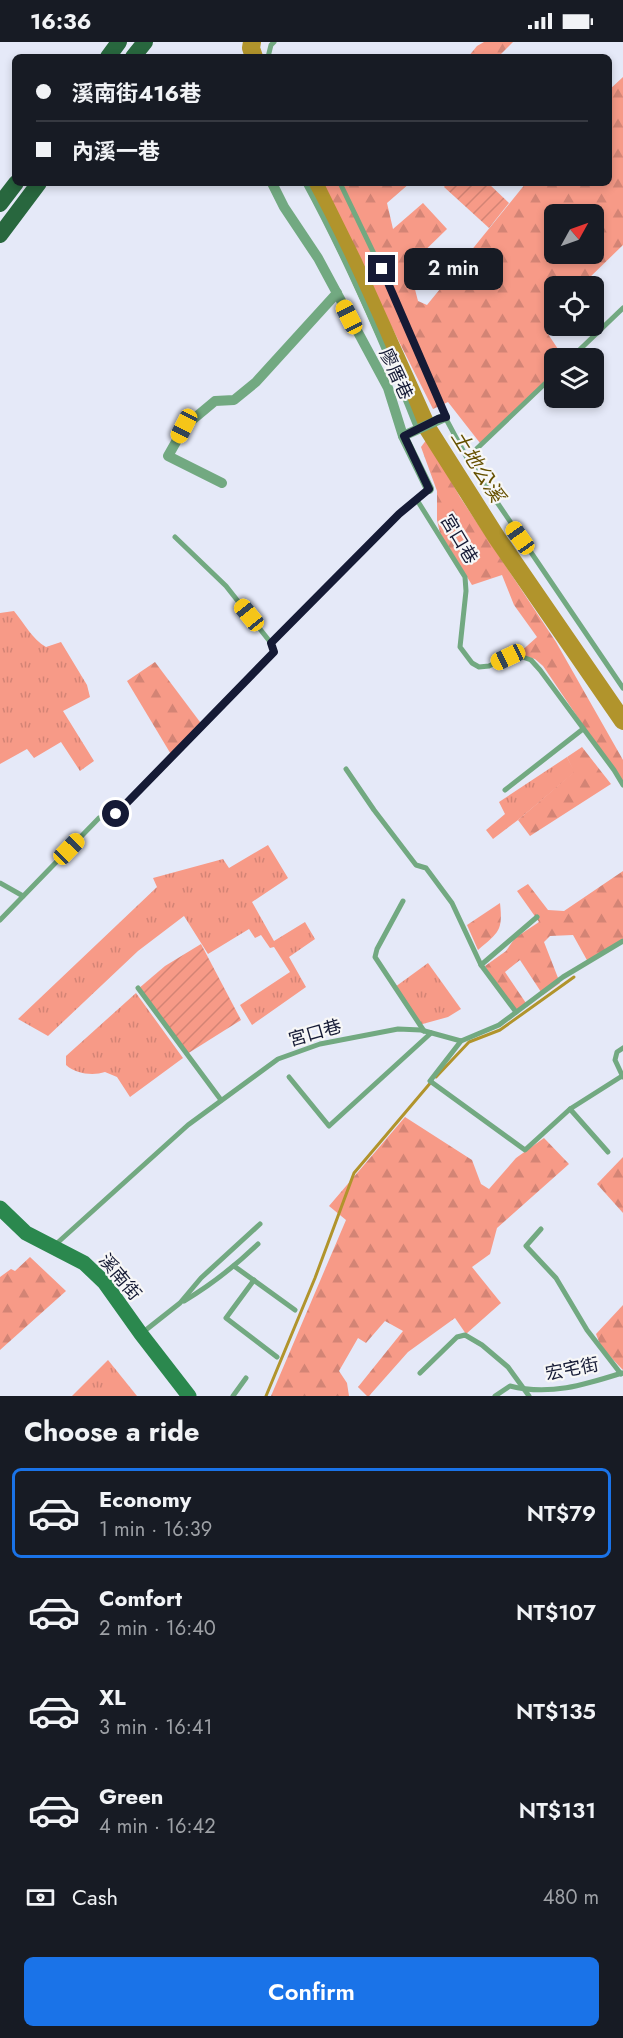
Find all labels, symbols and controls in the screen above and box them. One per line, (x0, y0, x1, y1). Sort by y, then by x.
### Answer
text: 16:36 (30, 5, 91, 37)
text: 溪南街416巷 (72, 77, 201, 109)
text: 內溪一巷 (72, 135, 160, 167)
north arrow (544, 204, 604, 264)
map controls (544, 204, 604, 408)
callout: 2 min (403, 248, 502, 290)
text: 2 min (428, 254, 479, 283)
route end (368, 255, 395, 282)
button: locate (544, 276, 604, 336)
car (333, 297, 365, 337)
street label: 廖厝巷 (373, 344, 419, 404)
button: layers (544, 348, 604, 408)
car (168, 406, 200, 446)
water label: 土地公溪 (444, 425, 513, 510)
street label: 宮口巷 (434, 509, 484, 569)
car (502, 518, 538, 558)
car (231, 595, 267, 635)
car (488, 641, 528, 673)
route start (102, 800, 129, 827)
car (50, 830, 88, 868)
street label: 宮口巷 (285, 1013, 345, 1053)
street label: 溪南街 (93, 1248, 147, 1306)
street label: 宏宅街 (543, 1351, 601, 1387)
text: Choose a ride (24, 1412, 199, 1451)
text: Economy (99, 1483, 191, 1515)
icon: car (27, 1486, 81, 1540)
text: NT$79 (527, 1497, 596, 1529)
text: 1 min · 16:39 (99, 1515, 212, 1544)
text: Comfort (99, 1582, 182, 1614)
icon: car (27, 1585, 81, 1639)
text: NT$107 (516, 1596, 596, 1628)
text: 2 min · 16:40 (99, 1614, 216, 1643)
text: XL (99, 1681, 126, 1713)
icon: car (27, 1684, 81, 1738)
text: NT$135 (516, 1695, 596, 1727)
text: 3 min · 16:41 (99, 1713, 212, 1742)
text: Green (99, 1780, 163, 1812)
icon: car (27, 1783, 81, 1837)
text: NT$131 (519, 1794, 596, 1826)
text: 4 min · 16:42 (99, 1812, 216, 1841)
icon: cash (24, 1881, 57, 1914)
text: Cash (72, 1881, 118, 1913)
text: 480 m (543, 1883, 599, 1912)
button: Confirm (24, 1957, 599, 2026)

